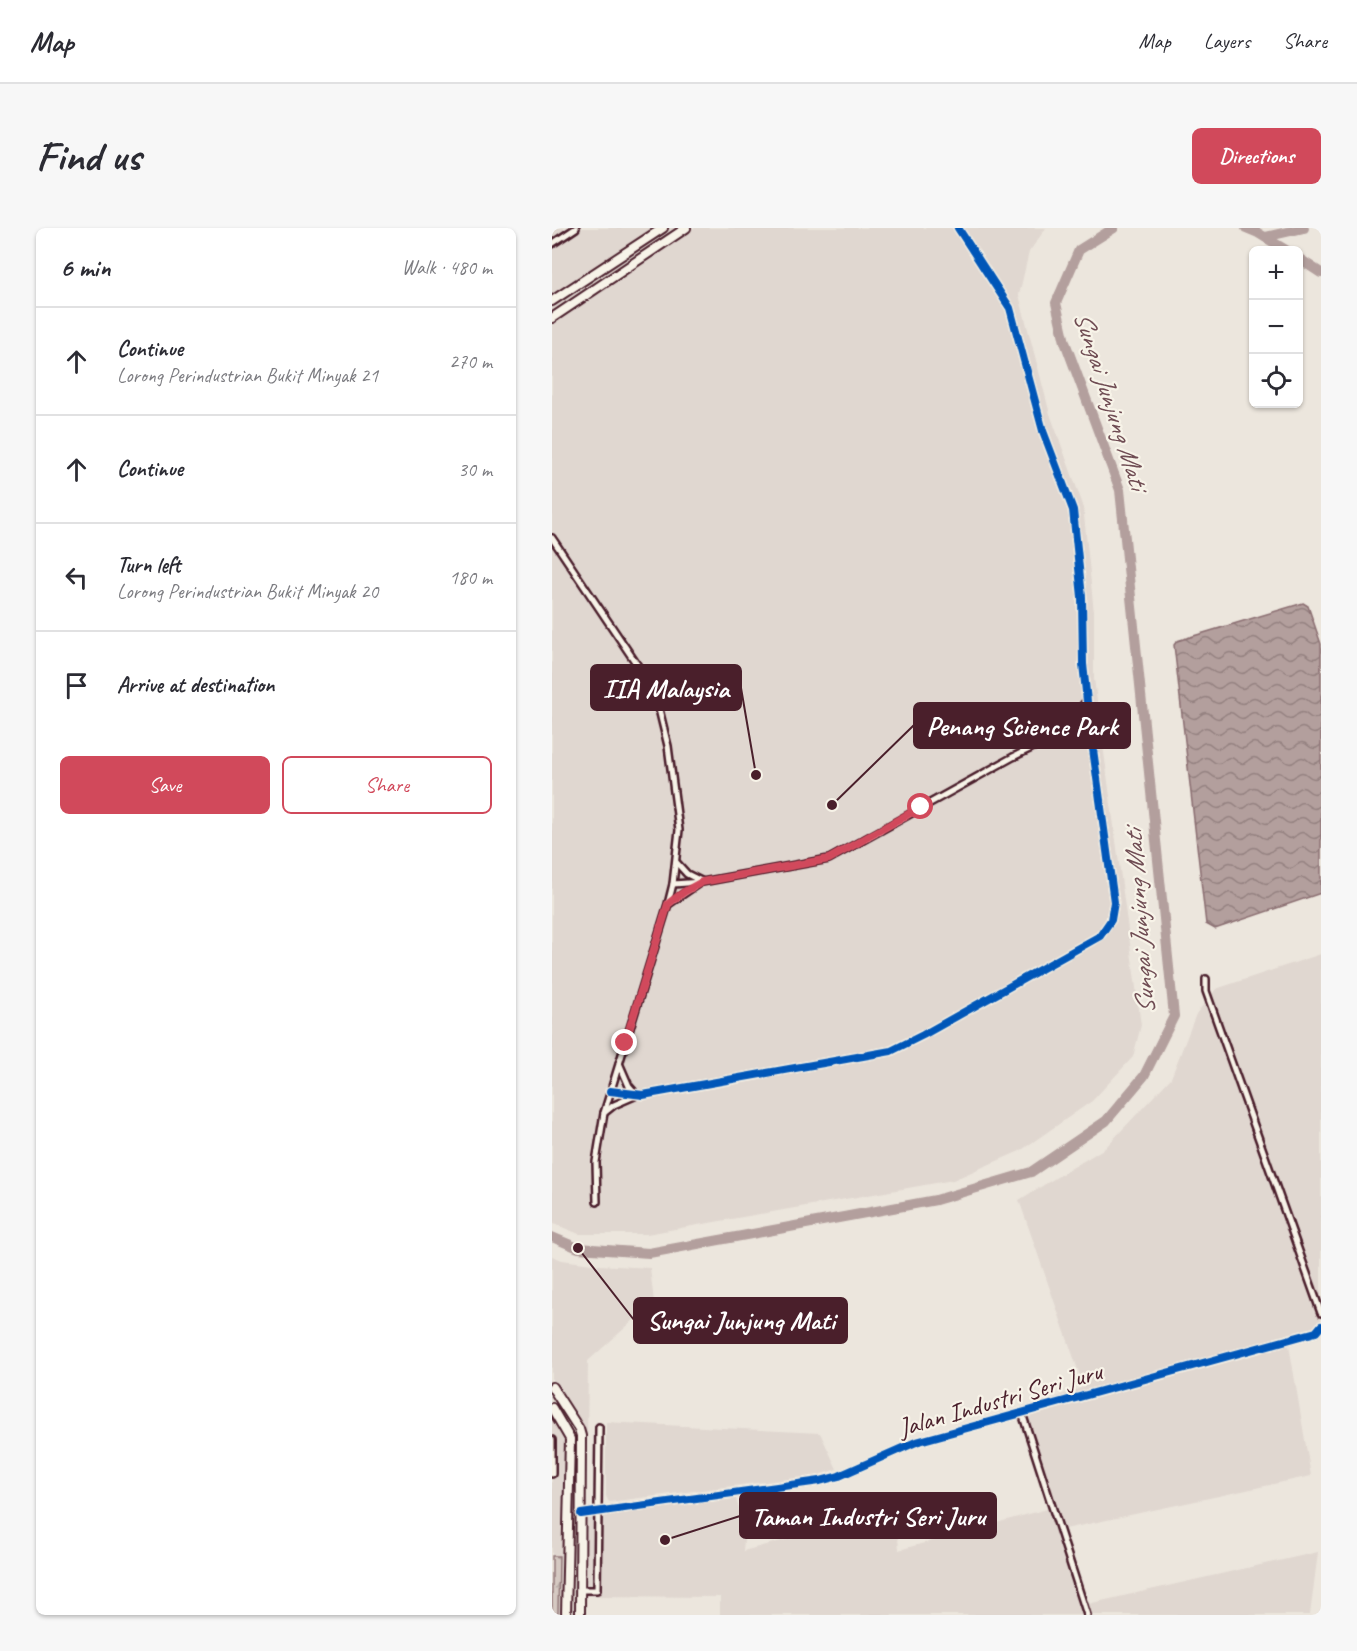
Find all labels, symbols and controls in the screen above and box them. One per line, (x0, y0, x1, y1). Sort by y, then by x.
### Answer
text: Map (30, 24, 73, 59)
text: Map (1138, 28, 1171, 54)
text: Layers (1204, 28, 1250, 54)
text: Share (1283, 28, 1327, 54)
button: Directions (1192, 128, 1321, 184)
text: Find us (36, 130, 141, 183)
map controls (1249, 246, 1303, 408)
button: + (1249, 246, 1303, 300)
text: 6 min (60, 251, 110, 284)
text: Walk · 480 m (402, 255, 492, 280)
button: − (1249, 300, 1303, 354)
water label: Sungai Junjung Mati (1066, 307, 1158, 500)
text: Continue (117, 335, 183, 363)
icon: ahead (60, 345, 93, 378)
text: 270 m (449, 349, 492, 374)
button: locate (1249, 354, 1303, 408)
text: Lorong Perindustrian Bukit Minyak 21 (117, 363, 378, 388)
icon: ahead (60, 453, 93, 486)
text: Continue (117, 455, 183, 483)
text: 30 m (458, 457, 492, 482)
text: Turn left (117, 551, 181, 579)
icon: left (60, 561, 93, 594)
text: 180 m (449, 565, 492, 590)
text: Lorong Perindustrian Bukit Minyak 20 (117, 579, 378, 604)
callout: IIA Malaysia (591, 665, 741, 710)
icon: arrive (60, 669, 93, 702)
text: Arrive at destination (117, 671, 274, 699)
text: IIA Malaysia (603, 671, 731, 705)
callout: Penang Science Park (914, 703, 1130, 748)
text: Penang Science Park (926, 709, 1121, 743)
button: Save (60, 756, 270, 814)
button: Share (282, 756, 492, 814)
route start (907, 793, 933, 819)
water label: Sungai Junjung Mati (1115, 822, 1162, 1015)
route end (611, 1029, 637, 1055)
callout: Sungai Junjung Mati (634, 1298, 847, 1343)
text: Sungai Junjung Mati (647, 1303, 839, 1337)
street label: Jalan Industri Seri Juru (893, 1354, 1108, 1445)
callout: Taman Industri Seri Juru (740, 1493, 996, 1538)
text: Taman Industri Seri Juru (751, 1499, 988, 1533)

